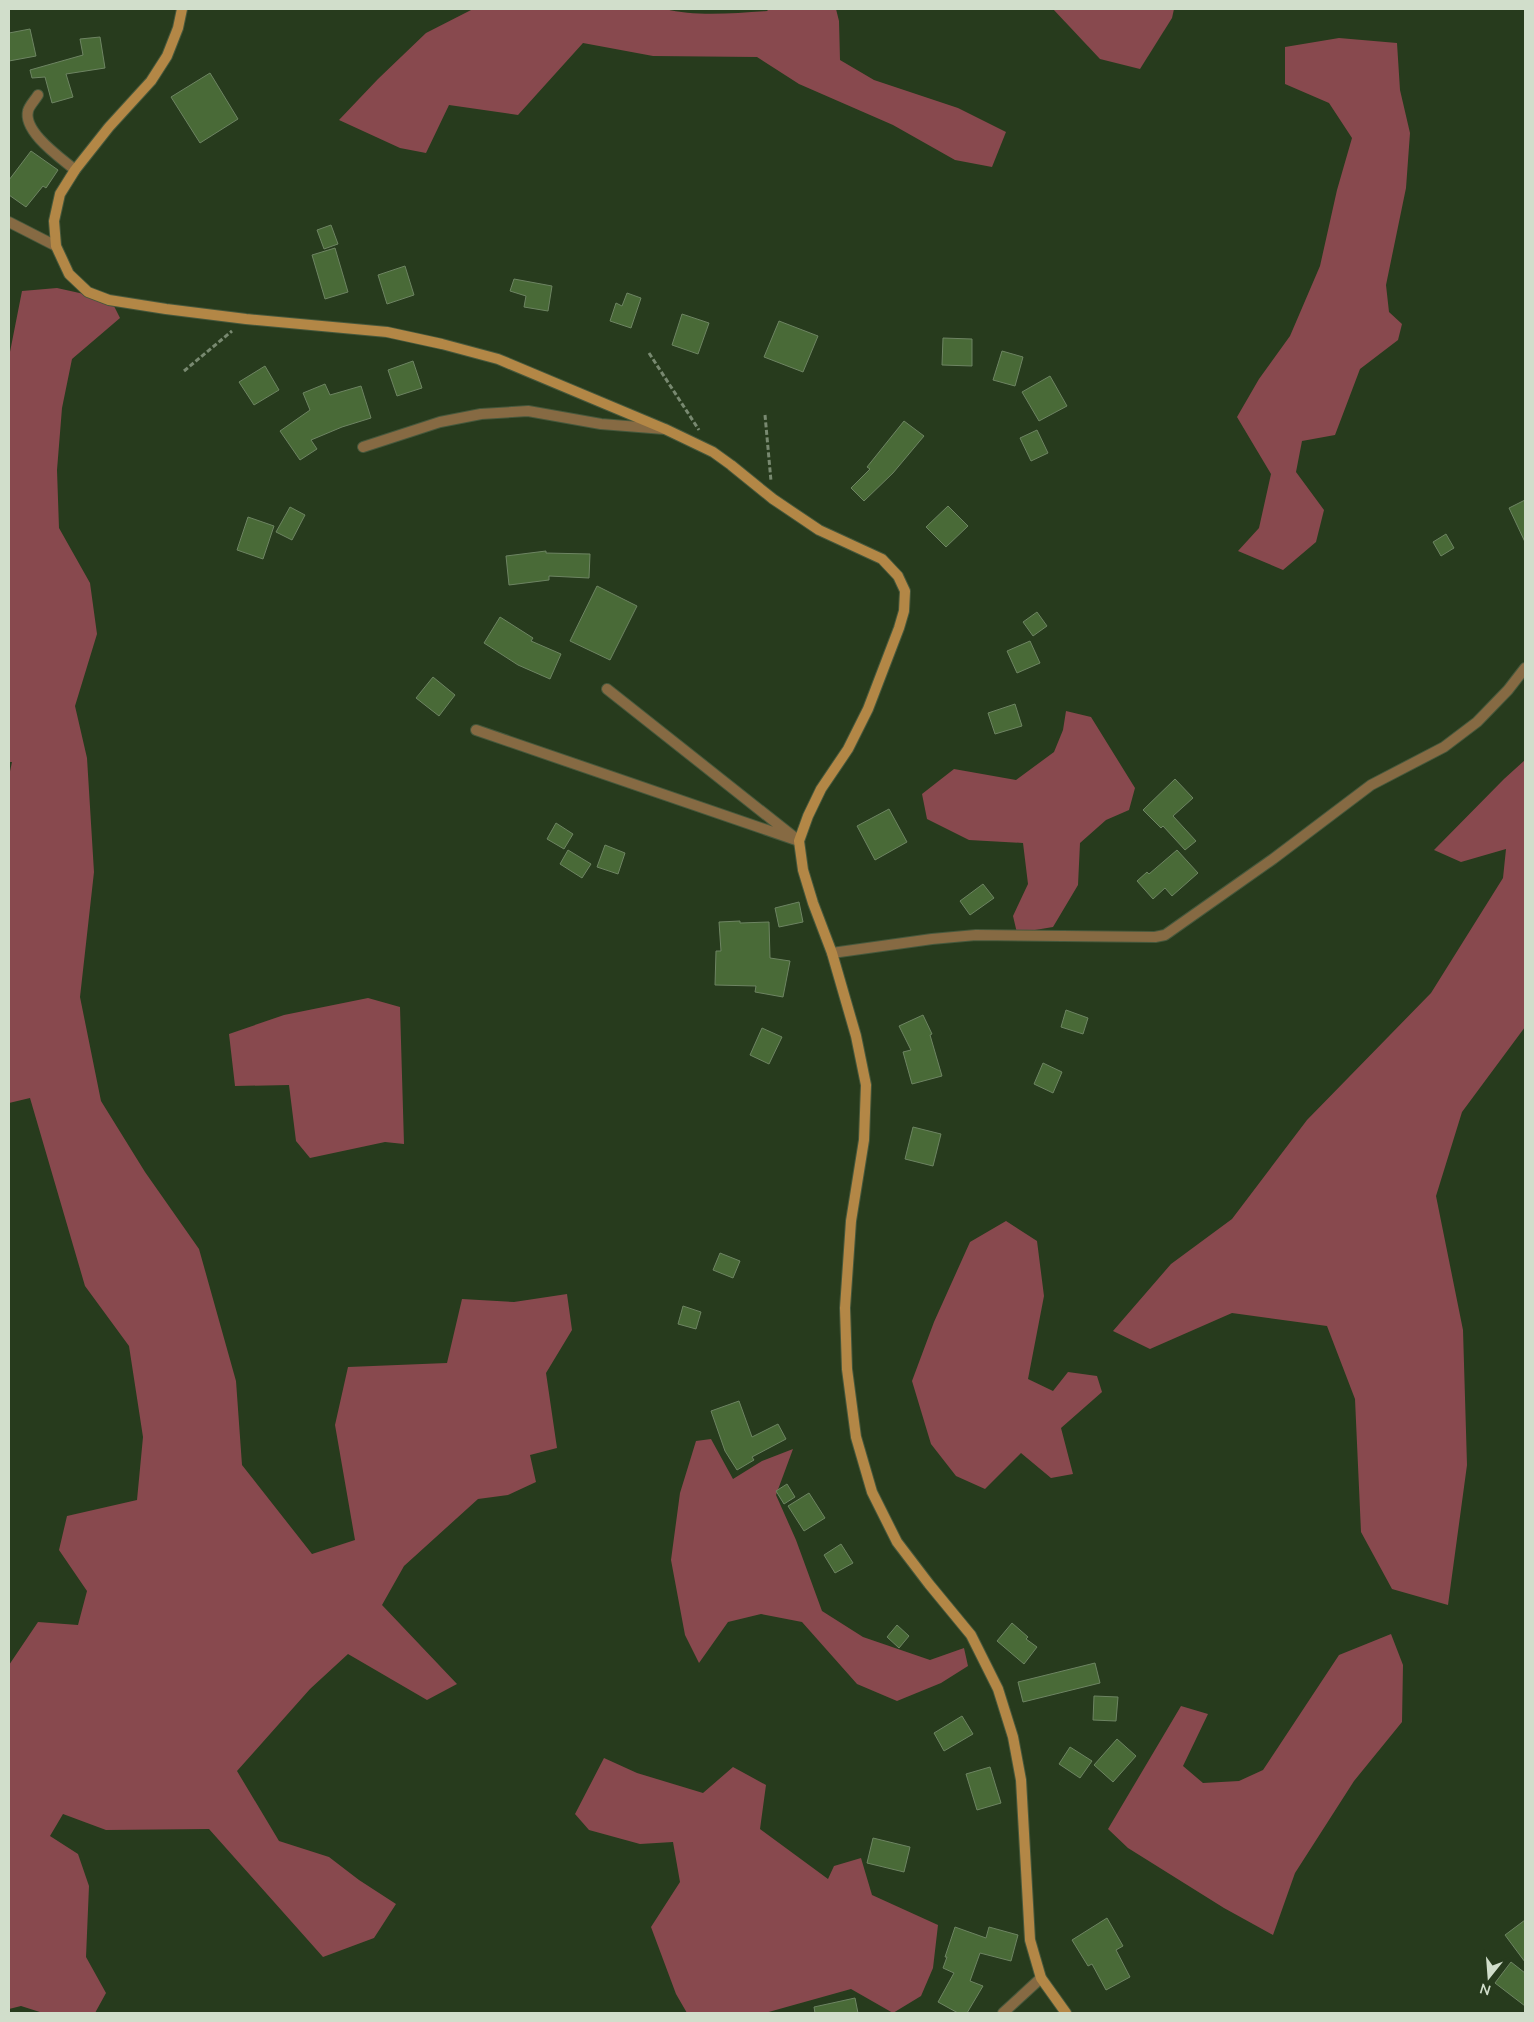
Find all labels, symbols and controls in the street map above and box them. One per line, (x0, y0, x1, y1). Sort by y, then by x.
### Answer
north arrow (1464, 1952, 1514, 2002)
text: N (1478, 1979, 1493, 2000)

